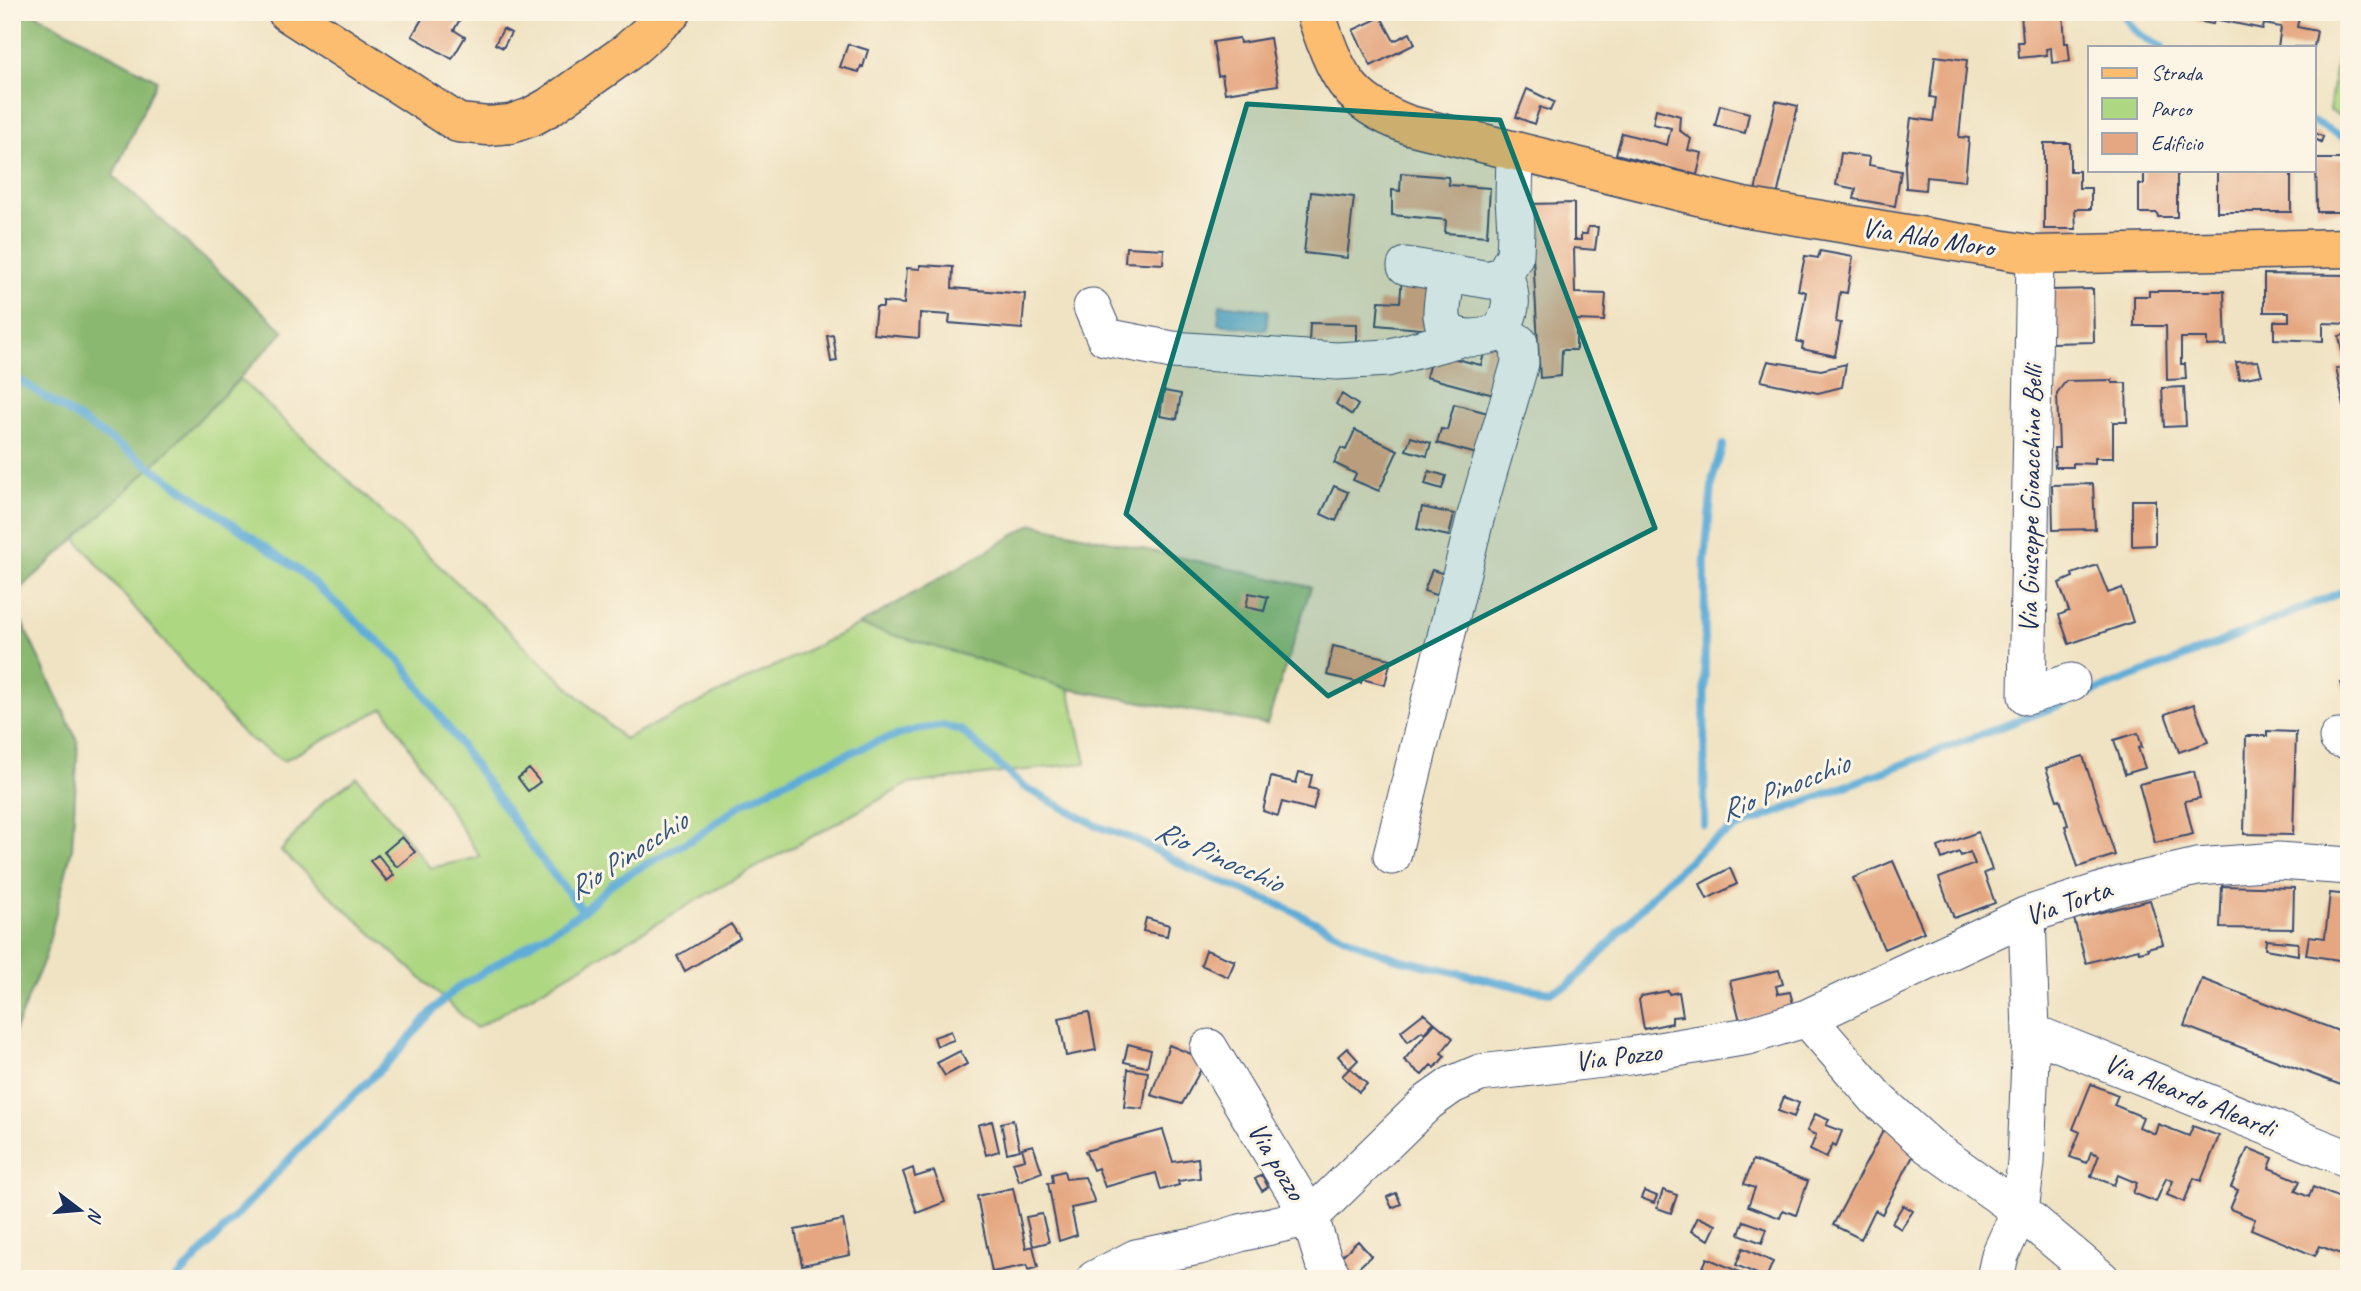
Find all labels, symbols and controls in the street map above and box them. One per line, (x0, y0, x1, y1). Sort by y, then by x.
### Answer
legend (2088, 46, 2316, 172)
text: Strada (2151, 60, 2204, 86)
text: Parco (2151, 96, 2194, 122)
text: Edificio (2151, 130, 2204, 156)
street label: Via Aldo Moro (1859, 209, 2000, 265)
street label: Via Giuseppe Gioacchino Belli (2010, 361, 2050, 633)
water label: Rio Pinocchio (1714, 743, 1857, 830)
water label: Rio Pinocchio (560, 800, 697, 908)
water label: Rio Pinocchio (1149, 811, 1292, 902)
street label: Via Torta (2020, 870, 2117, 933)
street label: Via Pozzo (1573, 1033, 1665, 1079)
street label: Via Aleardo Aleardi (2099, 1045, 2284, 1147)
street label: Via pozzo (1240, 1116, 1315, 1208)
north arrow (46, 1176, 116, 1246)
text: N (81, 1205, 109, 1226)

